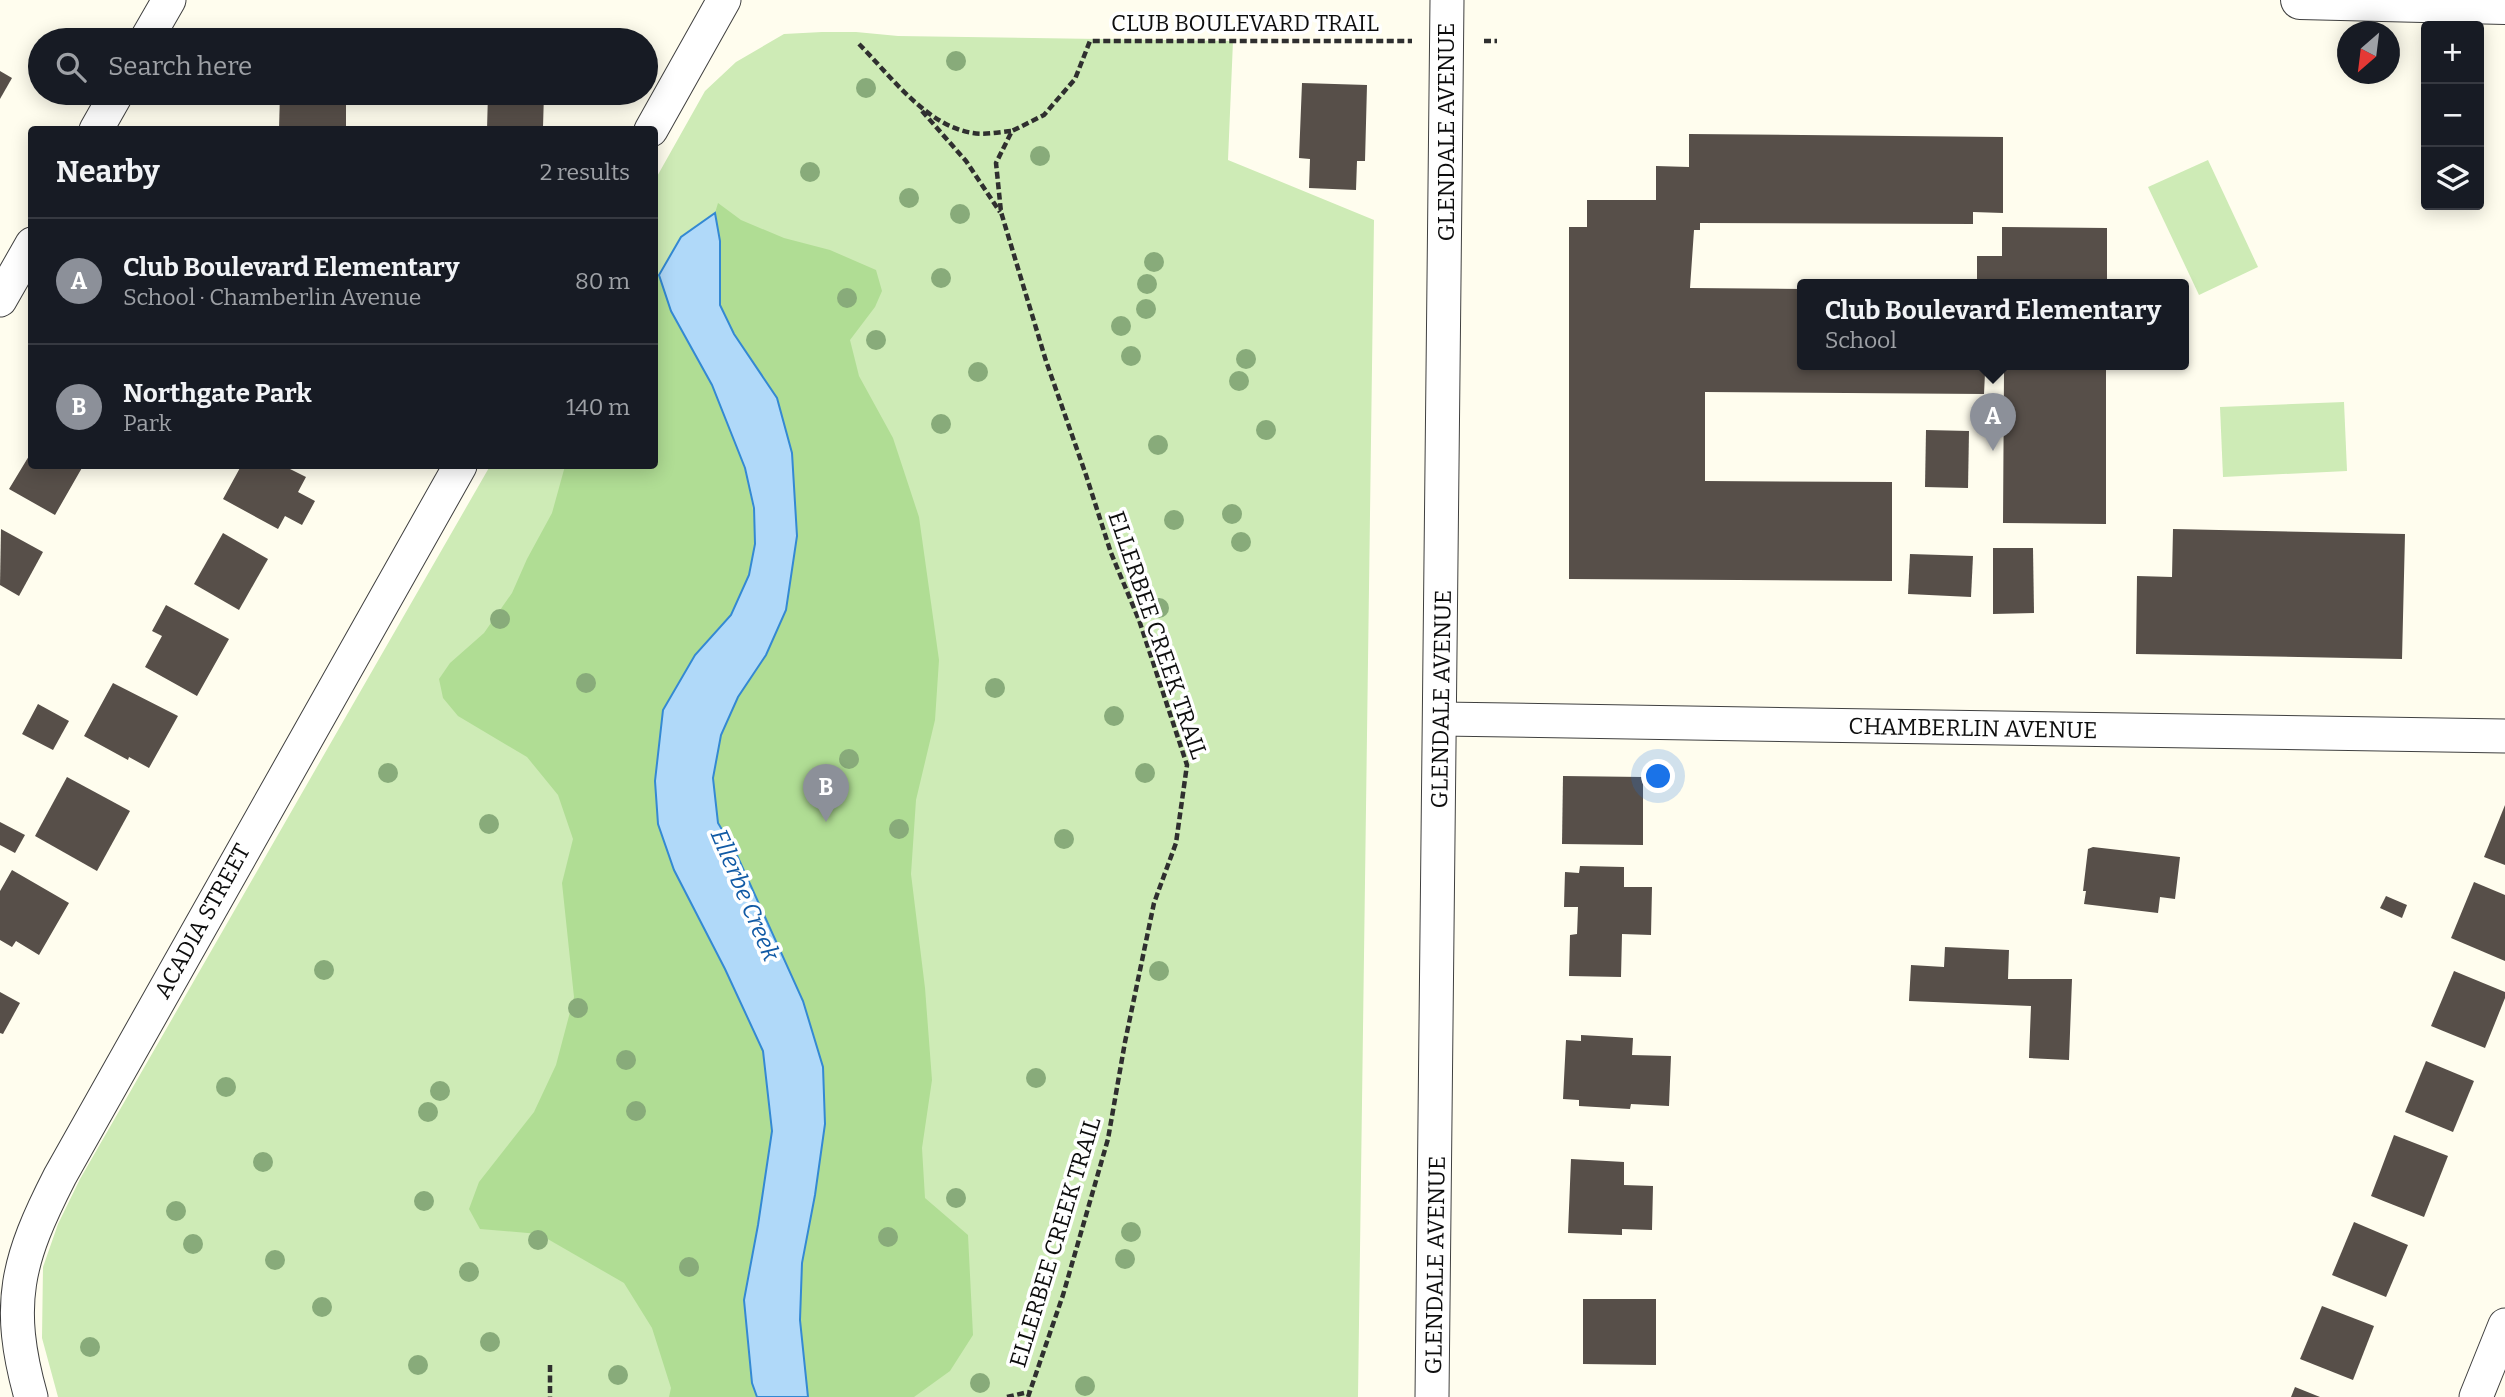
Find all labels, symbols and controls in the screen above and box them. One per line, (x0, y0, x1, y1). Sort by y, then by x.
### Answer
street label: CLUB BOULEVARD TRAIL (1111, 9, 1379, 37)
north arrow (2337, 21, 2400, 84)
map controls (2421, 21, 2484, 210)
button: + (2421, 21, 2484, 84)
street label: GLENDALE AVENUE (1432, 23, 1460, 241)
search box (28, 28, 658, 105)
icon: search (52, 48, 90, 86)
text: Search here (108, 51, 252, 82)
button: − (2421, 84, 2484, 147)
button: layers (2421, 147, 2484, 210)
text: Nearby (56, 154, 160, 190)
text: 2 results (540, 158, 630, 186)
text: Club Boulevard Elementary (123, 252, 460, 283)
text: A (71, 267, 87, 295)
text: 80 m (575, 267, 630, 295)
popup (1797, 279, 2189, 370)
text: School · Chamberlin Avenue (123, 283, 421, 311)
text: Club Boulevard Elementary (1825, 295, 2161, 326)
text: School (1825, 326, 1897, 354)
text: Northgate Park (123, 378, 312, 409)
text: B (72, 393, 86, 421)
text: 140 m (566, 393, 630, 421)
pin: A (1970, 393, 2016, 451)
text: Park (123, 409, 172, 437)
street label: ELLERBEE CREEK TRAIL (1102, 507, 1214, 763)
street label: GLENDALE AVENUE (1425, 589, 1457, 809)
street label: CHAMBERLIN AVENUE (1848, 712, 2098, 744)
your location (1641, 759, 1675, 793)
pin: B (803, 764, 849, 822)
water label: Ellerbe Creek (705, 825, 786, 966)
street label: ACADIA STREET (148, 839, 256, 1003)
street label: ELLERBEE CREEK TRAIL (1004, 1113, 1107, 1370)
street label: GLENDALE AVENUE (1419, 1155, 1451, 1375)

